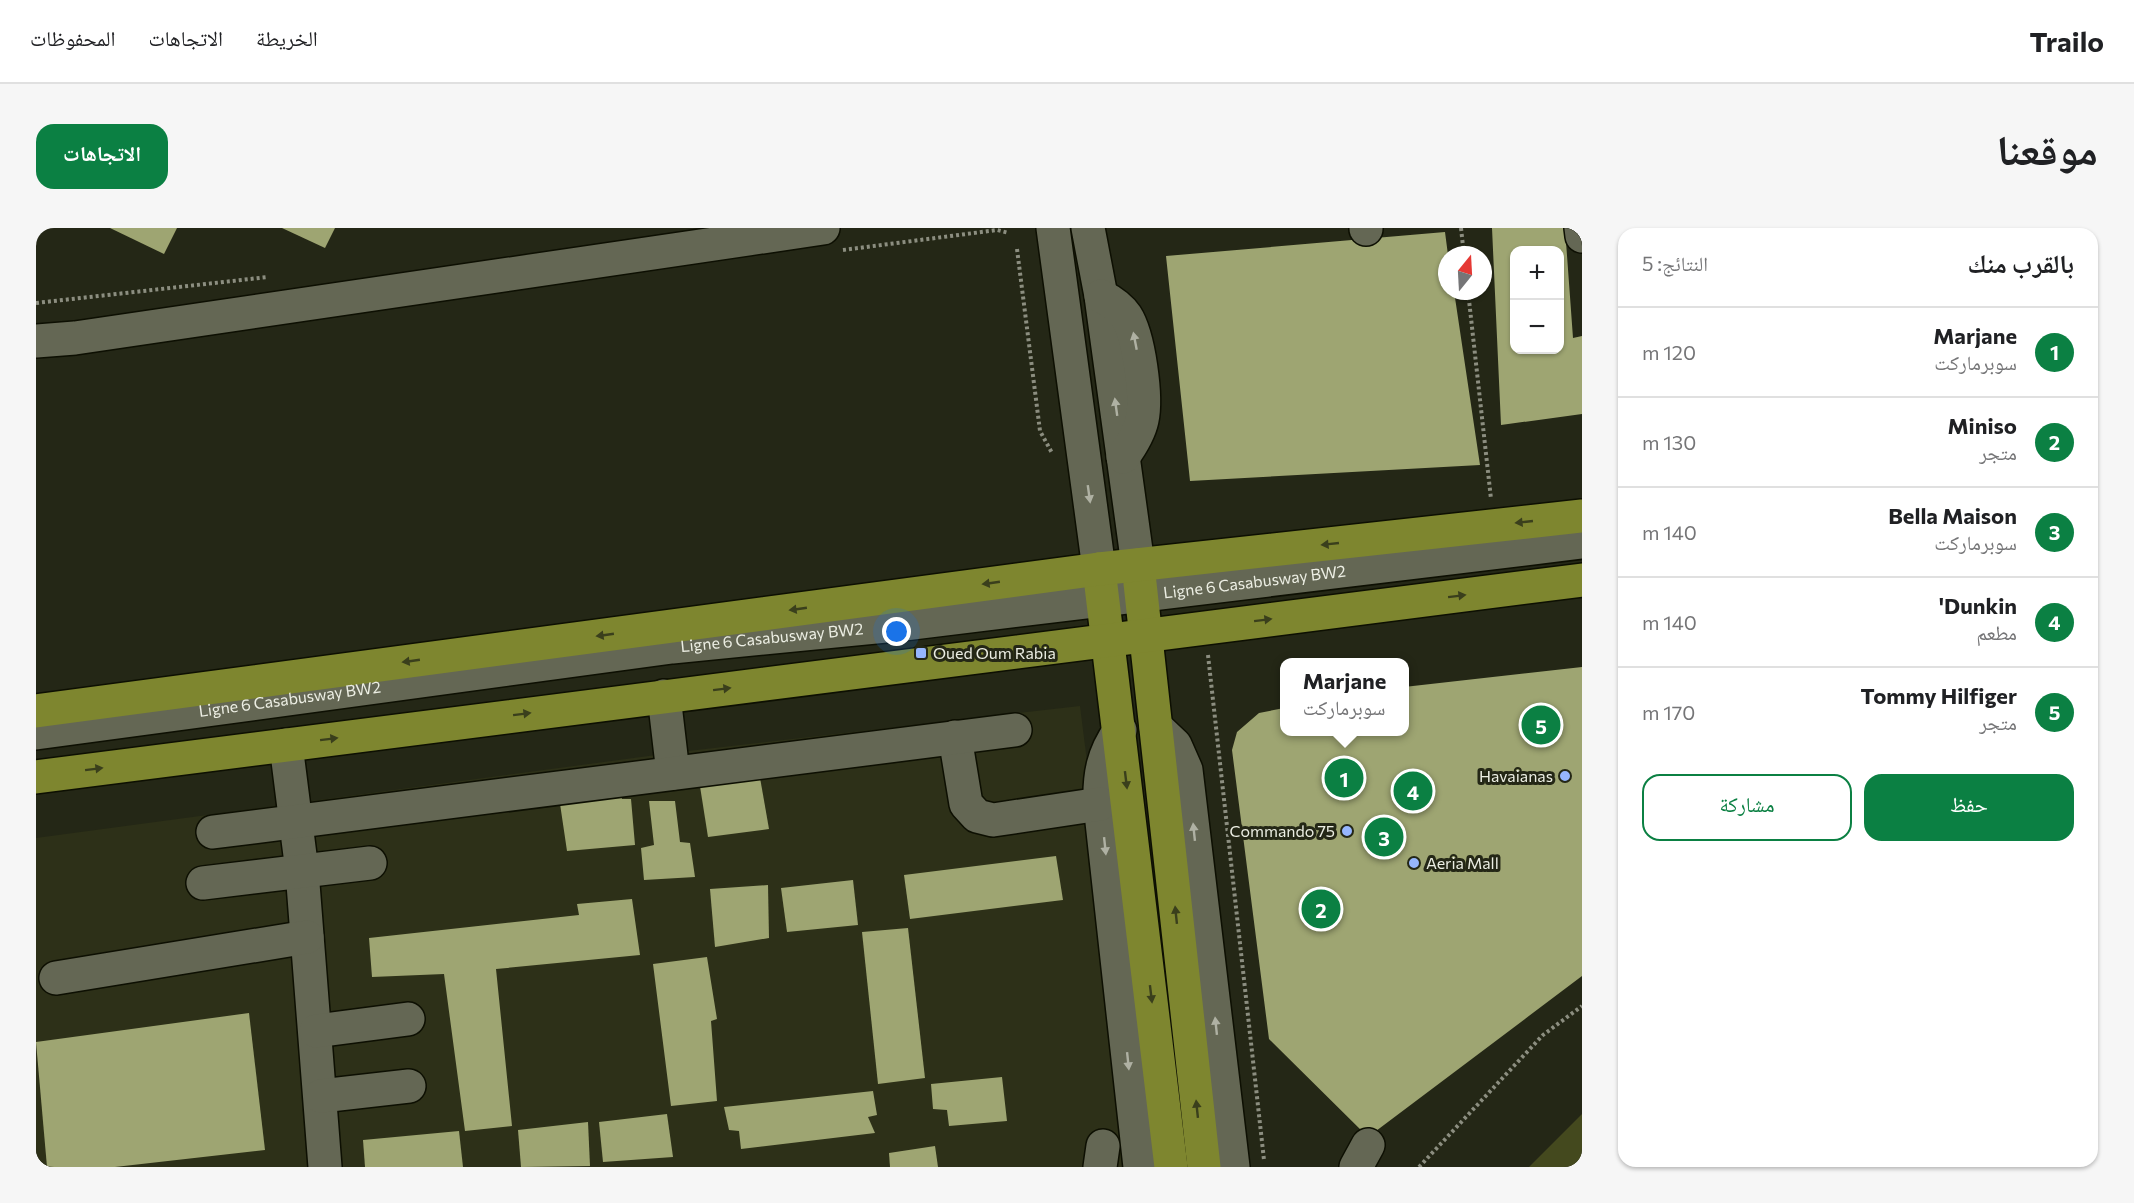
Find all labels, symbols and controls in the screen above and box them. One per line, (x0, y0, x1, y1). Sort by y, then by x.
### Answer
text: Trailo (2029, 24, 2104, 58)
text: المحفوظات (30, 25, 115, 50)
text: الاتجاهات (148, 25, 223, 50)
text: الخريطة (256, 25, 318, 50)
text: موقعنا (1997, 122, 2098, 174)
button: الاتجاهات (36, 124, 168, 189)
north arrow (1438, 246, 1492, 300)
map controls (1510, 246, 1564, 354)
button: + (1510, 246, 1564, 300)
text: بالقرب منك (1968, 247, 2074, 278)
text: النتائج: 5 (1642, 251, 1708, 275)
button: − (1510, 300, 1564, 354)
text: Marjane (1933, 322, 2017, 349)
one-way arrow (1130, 332, 1139, 351)
text: 120 m (1642, 340, 1696, 364)
text: 1 (2050, 340, 2059, 364)
text: سوبرماركت (1934, 350, 2017, 374)
one-way arrow (1112, 398, 1121, 417)
text: Miniso (1947, 412, 2017, 439)
text: 130 m (1642, 430, 1696, 454)
text: 2 (2049, 430, 2060, 454)
text: متجر (1979, 440, 2017, 464)
one-way arrow (1084, 485, 1093, 504)
text: Bella Maison (1888, 502, 2017, 529)
one-way arrow (1514, 517, 1533, 527)
text: 140 m (1642, 520, 1697, 544)
text: 3 (2049, 520, 2060, 544)
text: سوبرماركت (1934, 530, 2017, 554)
one-way arrow (1320, 539, 1339, 548)
street label: Ligne 6 Casabusway BW2 (1162, 561, 1347, 602)
one-way arrow (982, 578, 1001, 588)
one-way arrow (1447, 591, 1466, 600)
text: Dunkin' (1939, 592, 2017, 619)
one-way arrow (788, 604, 807, 614)
text: 140 m (1642, 610, 1697, 634)
text: 4 (2048, 610, 2061, 634)
one-way arrow (1254, 616, 1273, 625)
your location (882, 617, 911, 646)
street label: Ligne 6 Casabusway BW2 (679, 618, 864, 655)
text: مطعم (1976, 620, 2017, 644)
one-way arrow (595, 630, 614, 639)
place label: Oued Oum Rabia (933, 643, 1056, 662)
marker: Oued Oum Rabia (914, 646, 928, 660)
one-way arrow (402, 656, 421, 665)
popup (1280, 658, 1409, 736)
text: Marjane (1303, 667, 1386, 694)
street label: Ligne 6 Casabusway BW2 (197, 676, 382, 720)
text: Tommy Hilfiger (1861, 682, 2017, 709)
one-way arrow (713, 684, 732, 693)
text: سوبرماركت (1303, 695, 1385, 719)
text: 170 m (1642, 700, 1695, 724)
text: 5 (2049, 700, 2060, 724)
pin: 5 (1522, 702, 1560, 748)
one-way arrow (513, 710, 532, 719)
text: متجر (1979, 710, 2017, 734)
one-way arrow (320, 735, 339, 744)
pin: 1 (1324, 756, 1364, 800)
one-way arrow (85, 765, 104, 774)
place label: Havaianas (1479, 766, 1553, 785)
pin: 4 (1394, 768, 1432, 814)
marker: Havaianas (1558, 769, 1572, 783)
one-way arrow (1121, 770, 1130, 789)
button: مشاركة (1642, 774, 1852, 841)
button: حفظ (1864, 774, 2074, 841)
pin: 3 (1364, 814, 1404, 860)
place label: Commando 75 (1230, 821, 1335, 840)
one-way arrow (1189, 822, 1198, 841)
marker: Commando 75 (1340, 824, 1354, 838)
one-way arrow (1100, 837, 1109, 856)
place label: Aeria Mall (1426, 853, 1499, 872)
marker: Aeria Mall (1407, 856, 1421, 870)
pin: 2 (1302, 886, 1340, 932)
one-way arrow (1171, 906, 1181, 925)
one-way arrow (1146, 985, 1155, 1004)
one-way arrow (1211, 1016, 1221, 1035)
one-way arrow (1123, 1052, 1133, 1071)
one-way arrow (1192, 1099, 1202, 1118)

